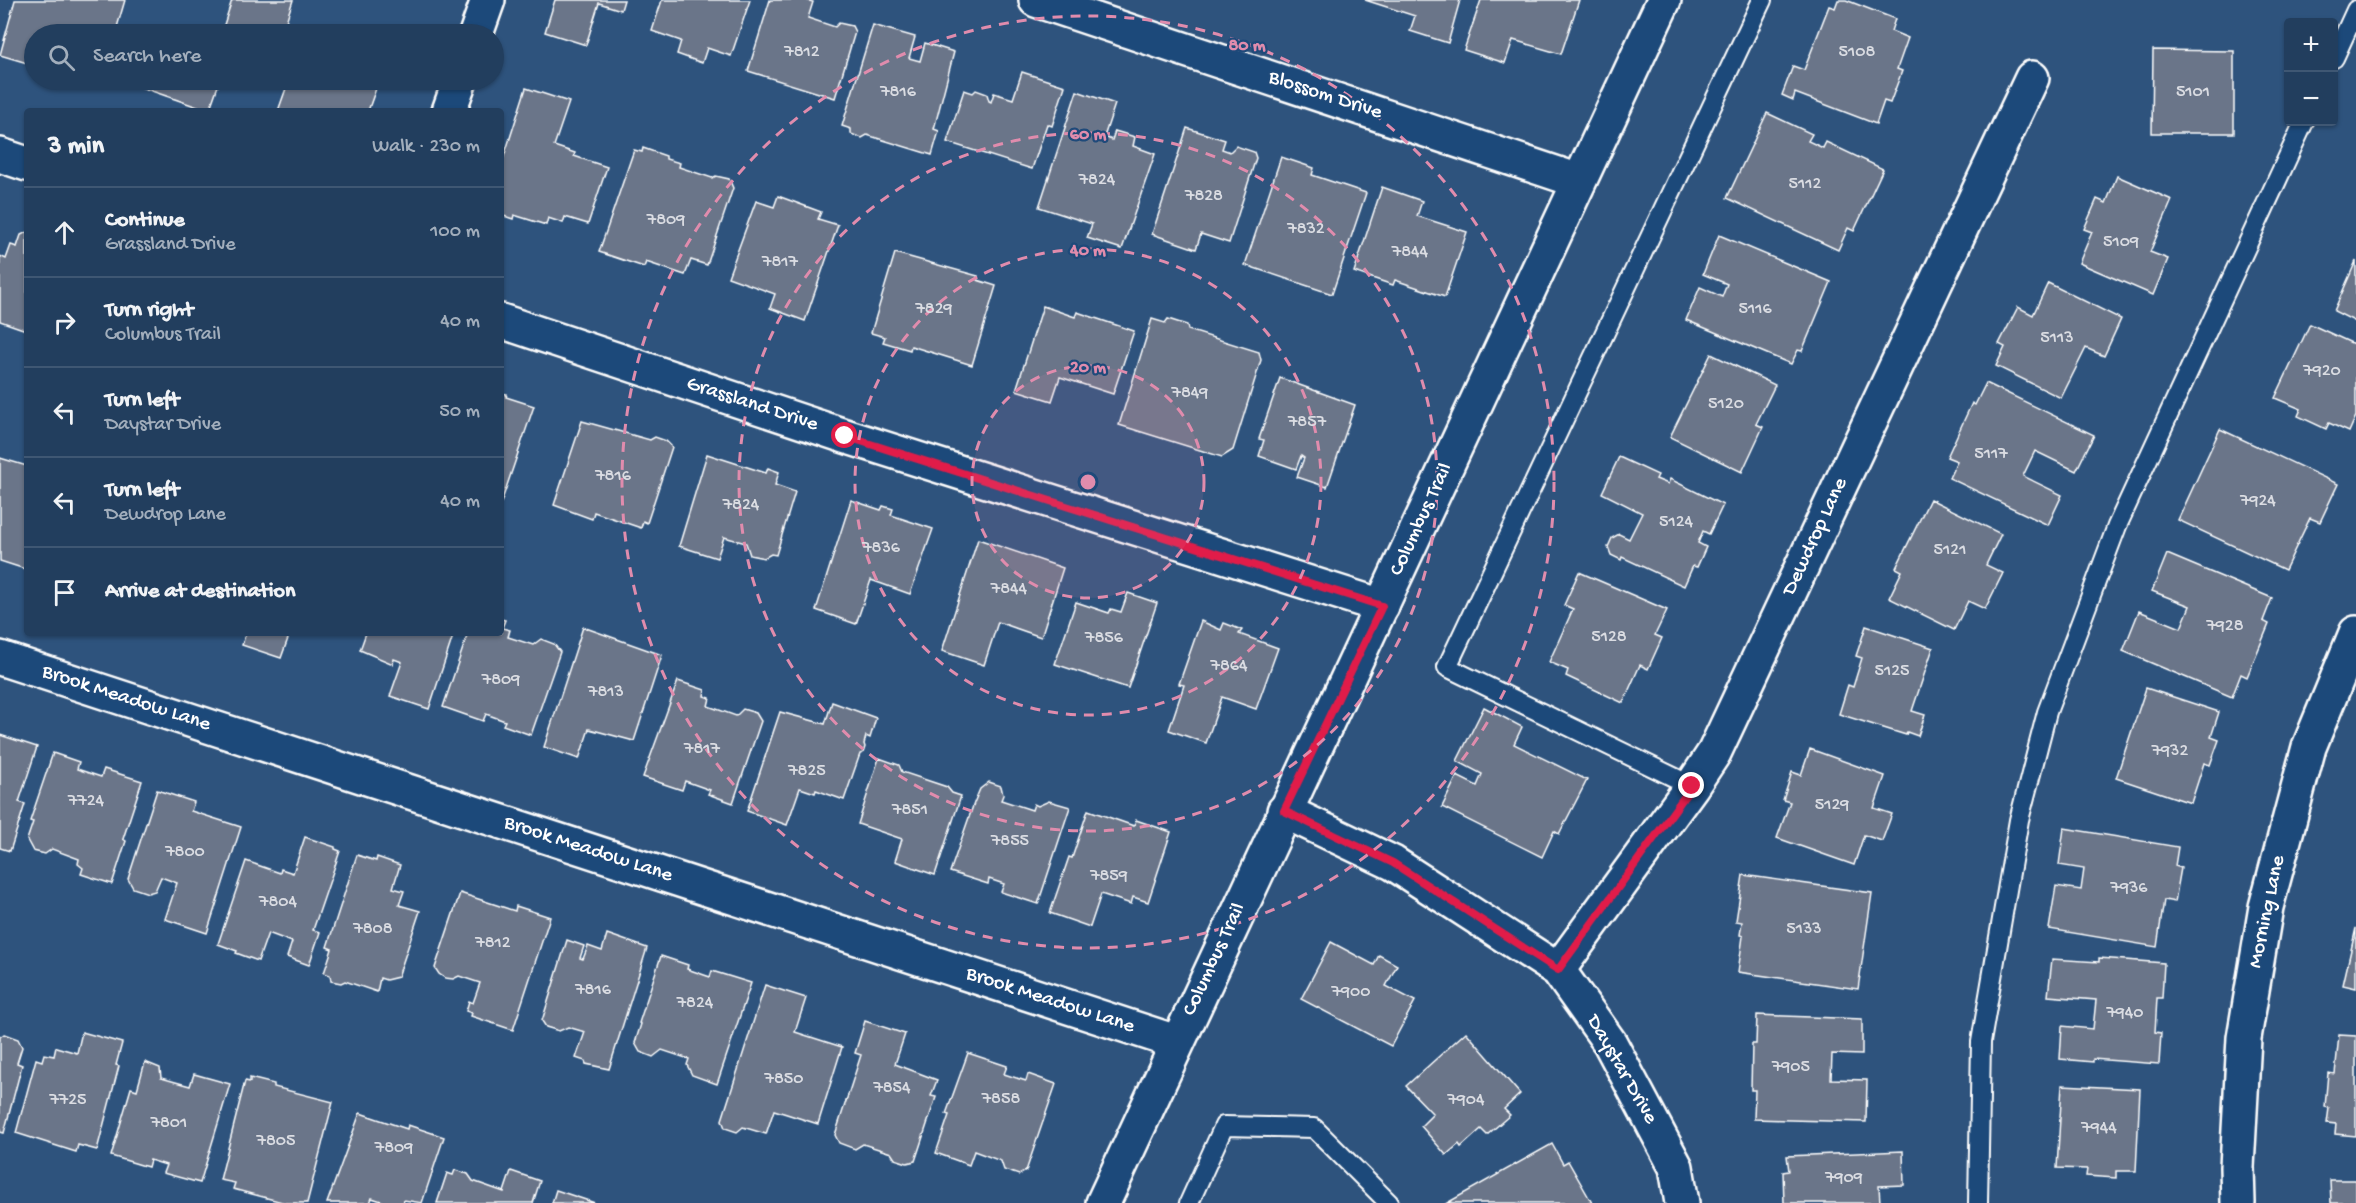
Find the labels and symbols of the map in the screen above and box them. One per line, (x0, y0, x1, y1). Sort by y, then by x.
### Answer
text: 80 m (1228, 36, 1266, 57)
house number: 7812 (783, 42, 820, 63)
house number: 5108 (1839, 42, 1876, 63)
street label: Blossom Drive (1264, 66, 1386, 127)
house number: 7816 (879, 82, 917, 103)
house number: 5101 (2176, 82, 2210, 103)
text: 60 m (1070, 125, 1106, 146)
house number: 7824 (1078, 170, 1116, 191)
house number: 5112 (1789, 174, 1822, 195)
house number: 7828 (1184, 186, 1223, 207)
house number: 7809 (646, 210, 685, 231)
house number: 7832 (1286, 219, 1325, 240)
house number: 5109 (2103, 232, 2139, 253)
text: 40 m (1069, 241, 1106, 262)
house number: 7844 (1391, 242, 1429, 263)
house number: 7817 (761, 252, 799, 273)
house number: 7829 (914, 299, 953, 320)
house number: 5116 (1738, 299, 1772, 320)
house number: 5113 (2040, 328, 2074, 349)
text: 20 m (1070, 358, 1106, 379)
house number: 7920 (2302, 361, 2341, 382)
street label: Grassland Drive (683, 372, 822, 438)
house number: 7849 (1171, 383, 1208, 404)
house number: 5120 (1708, 394, 1744, 415)
house number: 7857 (1287, 412, 1327, 433)
route start (831, 422, 857, 448)
house number: 5117 (1974, 444, 2008, 465)
street label: Columbus Trail (1385, 460, 1459, 580)
house number: 7816 (594, 466, 632, 487)
centre of rings (1078, 472, 1098, 492)
street label: Dewdrop Lane (1777, 473, 1855, 602)
house number: 7924 (2239, 491, 2276, 512)
house number: 7824 (722, 495, 760, 516)
house number: 5124 (1659, 512, 1694, 533)
house number: 7836 (861, 538, 901, 559)
house number: 5121 (1934, 540, 1966, 561)
house number: 7844 (990, 579, 1028, 600)
house number: 7928 (2205, 616, 2244, 637)
house number: 5128 (1591, 627, 1627, 648)
house number: 7856 (1084, 628, 1124, 649)
house number: 7864 (1210, 656, 1248, 677)
street label: Brook Meadow Lane (37, 660, 215, 738)
house number: 5125 (1874, 661, 1910, 682)
house number: 7809 (481, 670, 520, 691)
house number: 7813 (587, 682, 624, 703)
house number: 7817 (683, 739, 721, 760)
house number: 7932 (2151, 741, 2188, 762)
house number: 7825 (787, 761, 826, 782)
route end (1678, 772, 1704, 798)
house number: 7724 (67, 791, 105, 812)
house number: 5129 (1815, 795, 1849, 816)
house number: 7851 (891, 800, 928, 821)
street label: Brook Meadow Lane (499, 811, 677, 889)
house number: 7855 (990, 831, 1029, 852)
house number: 7800 (164, 842, 205, 863)
street label: Morning Lane (2244, 852, 2292, 971)
house number: 7859 (1089, 866, 1128, 887)
house number: 7936 (2110, 878, 2148, 899)
house number: 7804 (258, 892, 297, 913)
street label: Columbus Trail (1178, 900, 1252, 1020)
house number: 7808 (352, 919, 393, 940)
house number: 5133 (1786, 919, 1822, 940)
house number: 7812 (474, 933, 511, 954)
street label: Brook Meadow Lane (961, 962, 1139, 1040)
house number: 7816 (574, 980, 612, 1001)
house number: 7900 (1331, 982, 1370, 1003)
house number: 7824 (676, 993, 714, 1014)
house number: 7940 (2105, 1003, 2144, 1024)
street label: Daystar Drive (1579, 1009, 1663, 1130)
house number: 7905 (1771, 1057, 1810, 1078)
house number: 7850 (764, 1069, 803, 1090)
house number: 7854 (872, 1078, 911, 1099)
house number: 7858 (981, 1089, 1020, 1110)
house number: 7725 (48, 1090, 87, 1111)
house number: 7904 (1446, 1090, 1485, 1111)
house number: 7801 (150, 1113, 187, 1134)
house number: 7944 (2080, 1118, 2117, 1139)
house number: 7805 (256, 1131, 295, 1152)
house number: 7809 (374, 1138, 413, 1159)
house number: 7909 (1824, 1168, 1863, 1189)

